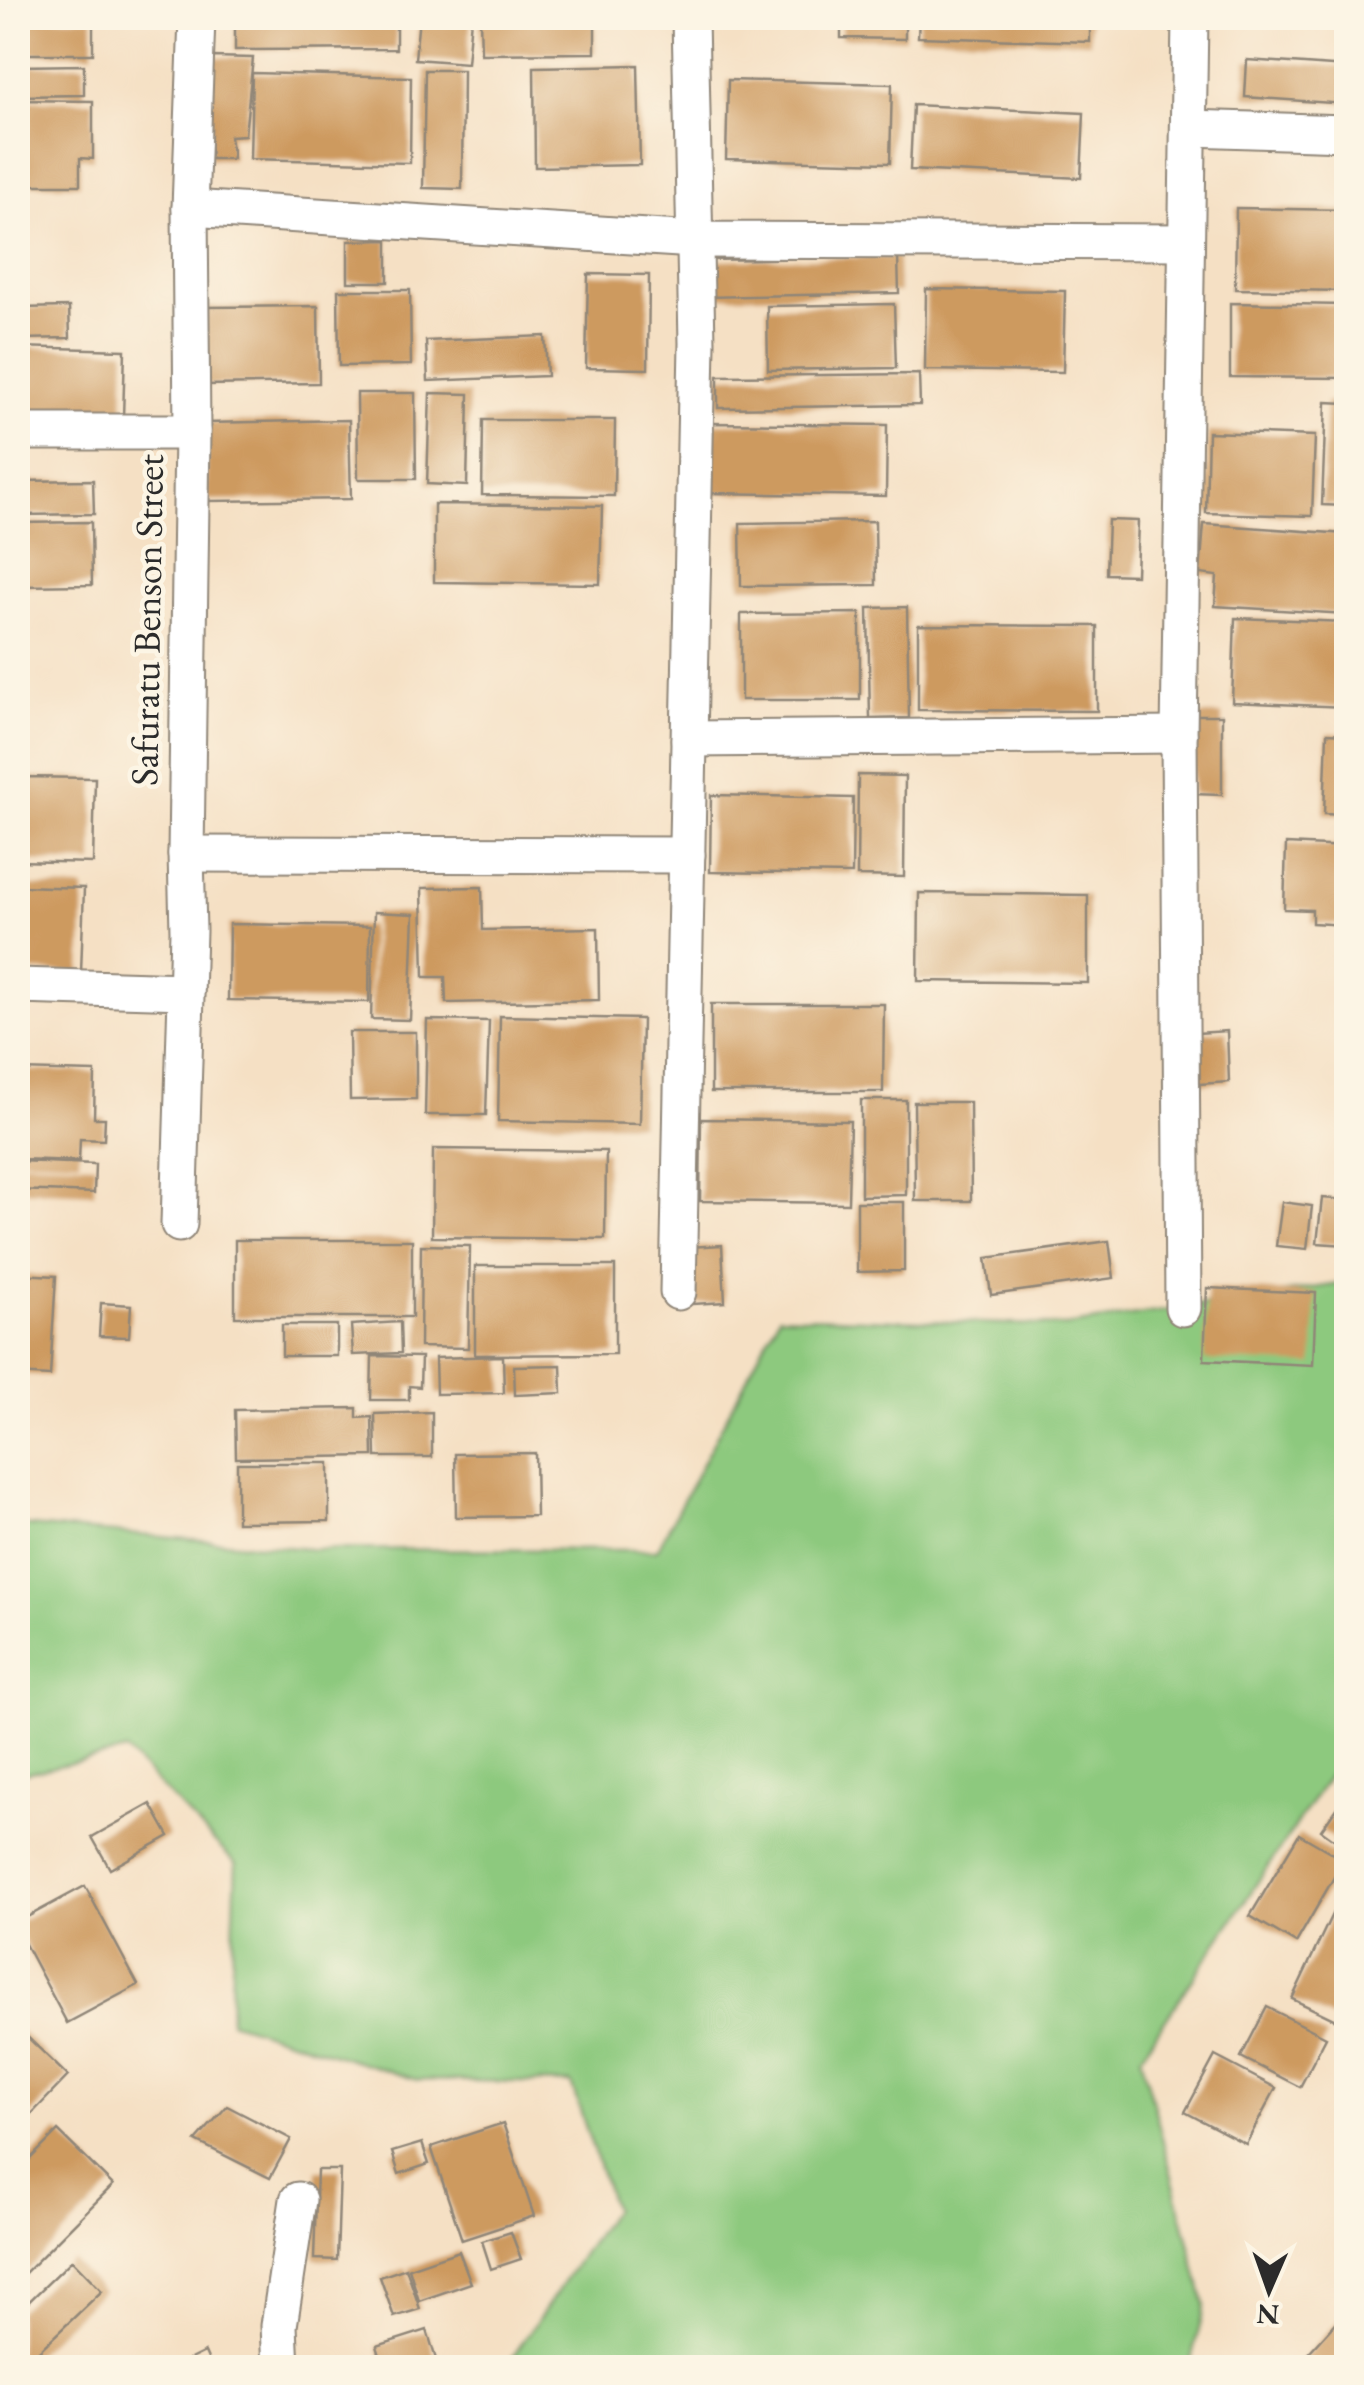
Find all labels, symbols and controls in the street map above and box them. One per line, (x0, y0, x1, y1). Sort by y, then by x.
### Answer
street label: Safuratu Benson Street (119, 454, 174, 786)
north arrow (1219, 2240, 1319, 2340)
text: N (1256, 2297, 1280, 2333)

